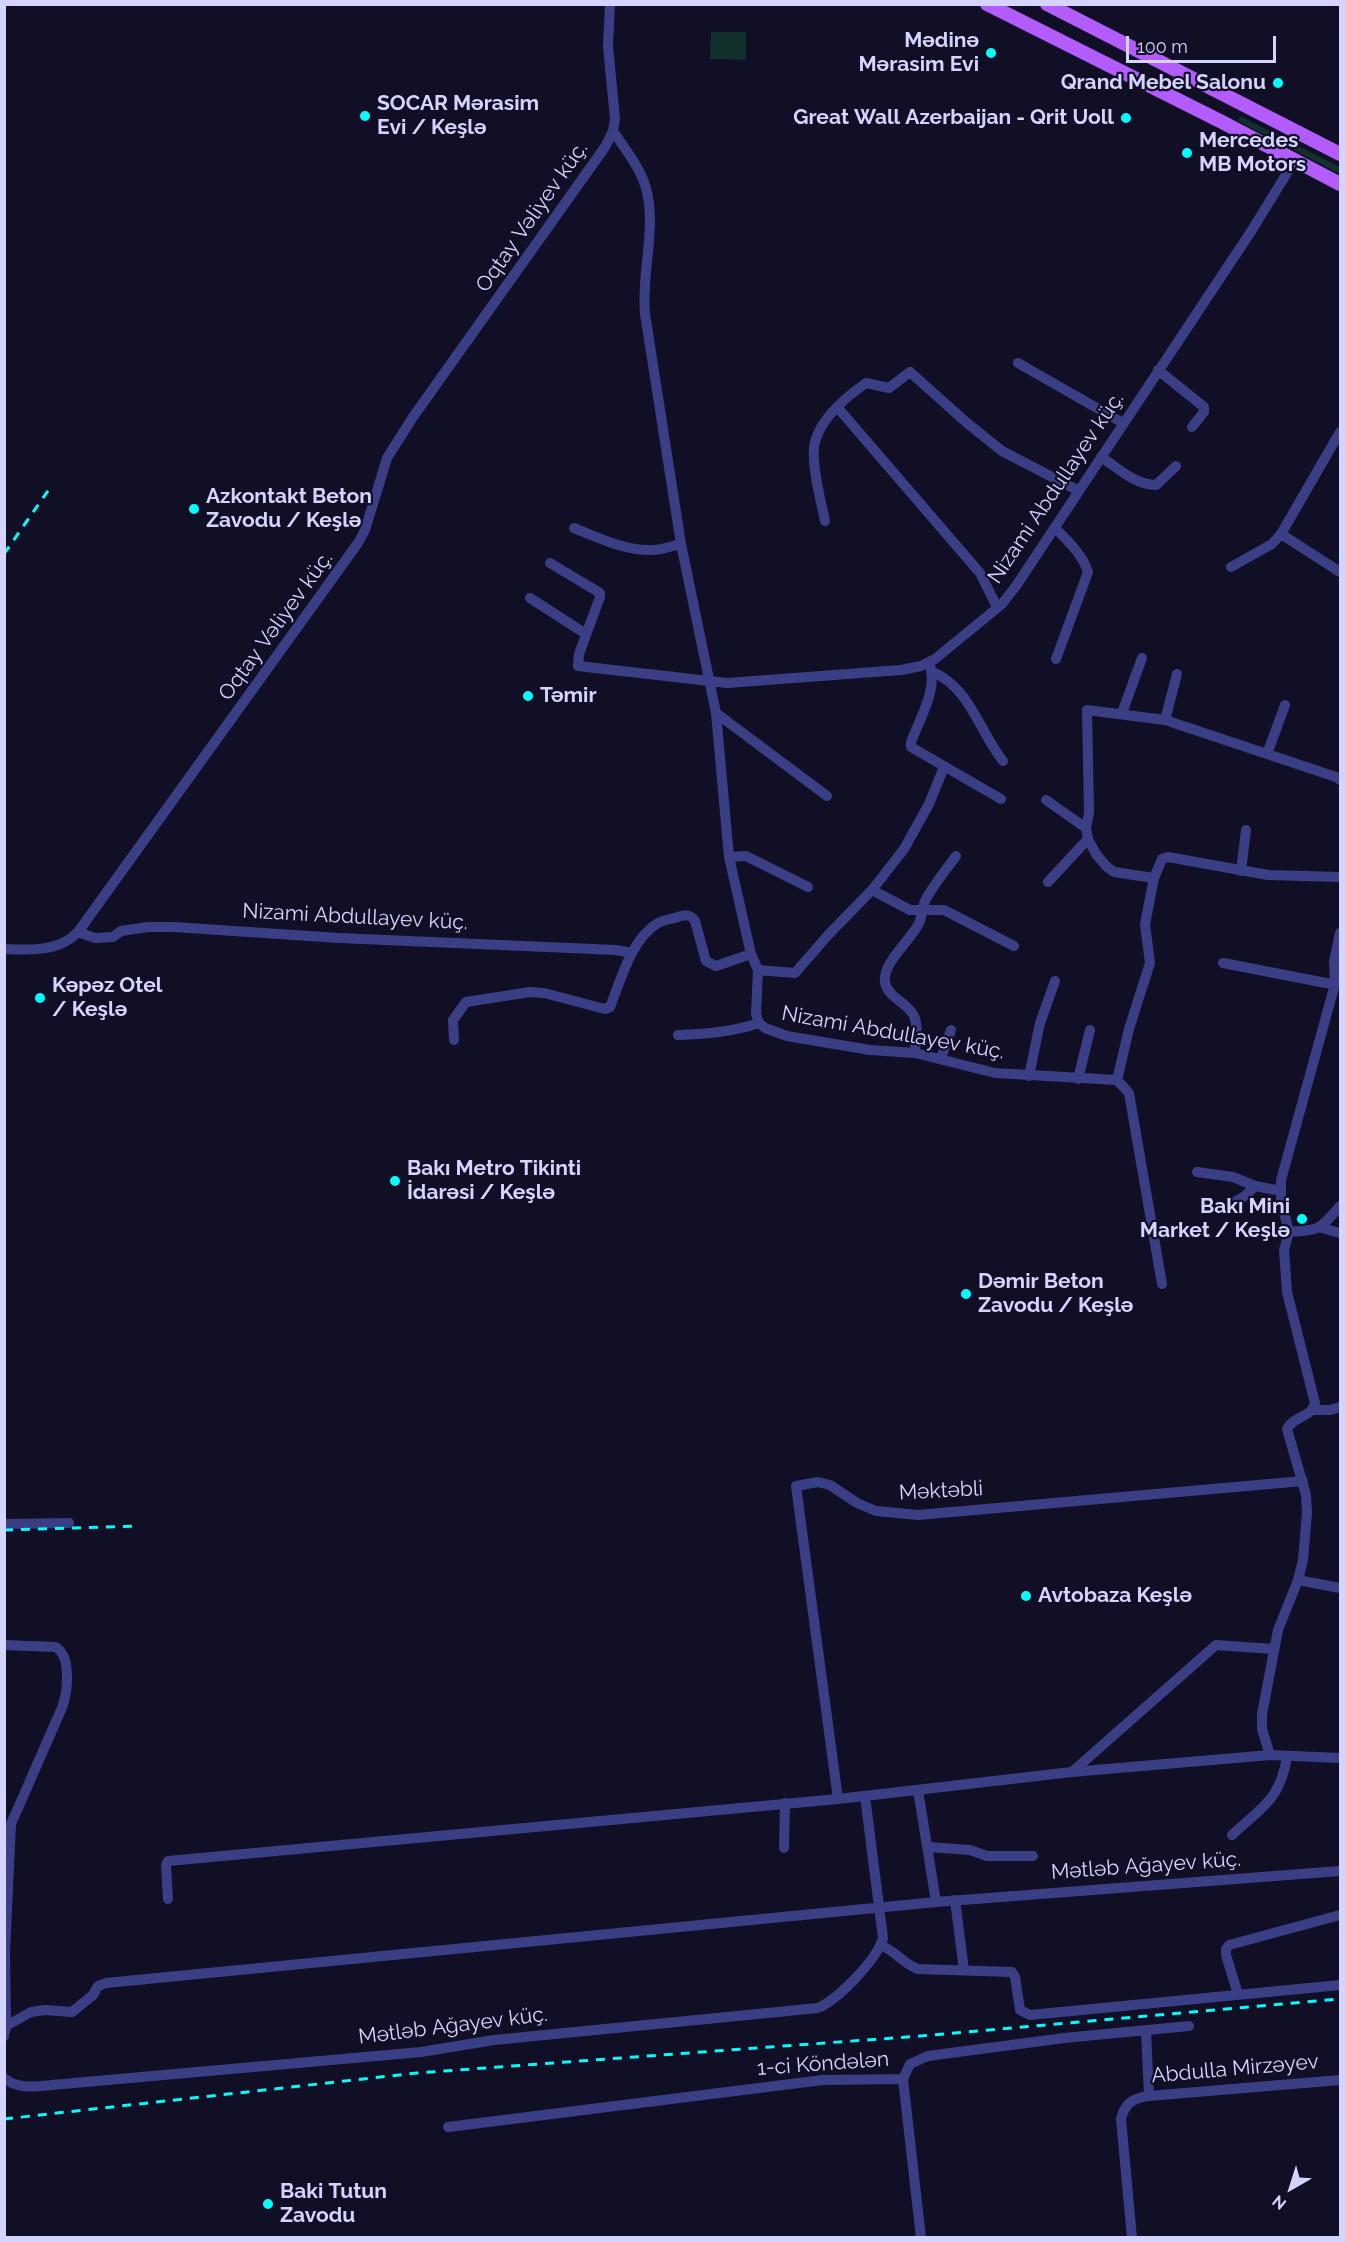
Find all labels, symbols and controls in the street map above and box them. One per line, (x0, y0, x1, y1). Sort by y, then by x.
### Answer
scale bar (1129, 24, 1279, 62)
place label: Mədinə Mərasim Evi (859, 28, 979, 78)
text: 100 m (1137, 36, 1188, 57)
marker: Mədinə Mərasim Evi (984, 46, 998, 60)
place label: Qrand Mebel Salonu (1061, 70, 1266, 96)
marker: Qrand Mebel Salonu (1271, 76, 1285, 90)
place label: SOCAR Mərasim Evi / Keşlə (377, 91, 539, 141)
place label: Great Wall Azerbaijan - Qrit Uoll (793, 105, 1114, 131)
marker: SOCAR Mərasim Evi / Keşlə (358, 109, 372, 123)
marker: Great Wall Azerbaijan - Qrit Uoll (1119, 111, 1133, 125)
place label: Mercedes MB Motors (1199, 128, 1306, 178)
street label: Oqtay Vəliyev küç. (471, 137, 593, 297)
marker: Mercedes MB Motors (1180, 146, 1194, 160)
street label: Nizami Abdullayev küç. (982, 387, 1130, 589)
place label: Azkontakt Beton Zavodu / Keşlə (206, 484, 372, 534)
marker: Azkontakt Beton Zavodu / Keşlə (187, 502, 201, 516)
street label: Oqtay Vəliyev küç. (214, 547, 338, 705)
place label: Təmir (540, 683, 597, 709)
marker: Təmir (521, 689, 535, 703)
street label: Nizami Abdullayev küç. (242, 899, 468, 935)
place label: Kəpəz Otel / Keşlə (52, 973, 162, 1023)
marker: Kəpəz Otel / Keşlə (33, 991, 47, 1005)
street label: Nizami Abdullayev küç. (780, 1001, 1006, 1065)
place label: Bakı Metro Tikinti İdarəsi / Keşlə (407, 1156, 581, 1206)
marker: Bakı Metro Tikinti İdarəsi / Keşlə (388, 1174, 402, 1188)
place label: Bakı Mini Market / Keşlə (1140, 1194, 1290, 1244)
marker: Bakı Mini Market / Keşlə (1295, 1212, 1309, 1226)
place label: Dəmir Beton Zavodu / Keşlə (978, 1269, 1133, 1319)
marker: Dəmir Beton Zavodu / Keşlə (959, 1287, 973, 1301)
street label: Məktəbli (898, 1476, 984, 1506)
place label: Avtobaza Keşlə (1038, 1583, 1192, 1609)
marker: Avtobaza Keşlə (1019, 1589, 1033, 1603)
street label: Mətləb Ağayev küç. (1050, 1847, 1242, 1885)
street label: Mətləb Ağayev küç. (357, 2002, 549, 2050)
street label: 1-ci Köndələn (756, 2047, 890, 2081)
street label: Abdulla Mirzəyev (1150, 2049, 1320, 2089)
north arrow (1261, 2158, 1321, 2218)
place label: Baki Tutun Zavodu (280, 2179, 387, 2229)
text: N (1269, 2191, 1290, 2214)
marker: Baki Tutun Zavodu (261, 2197, 275, 2211)

